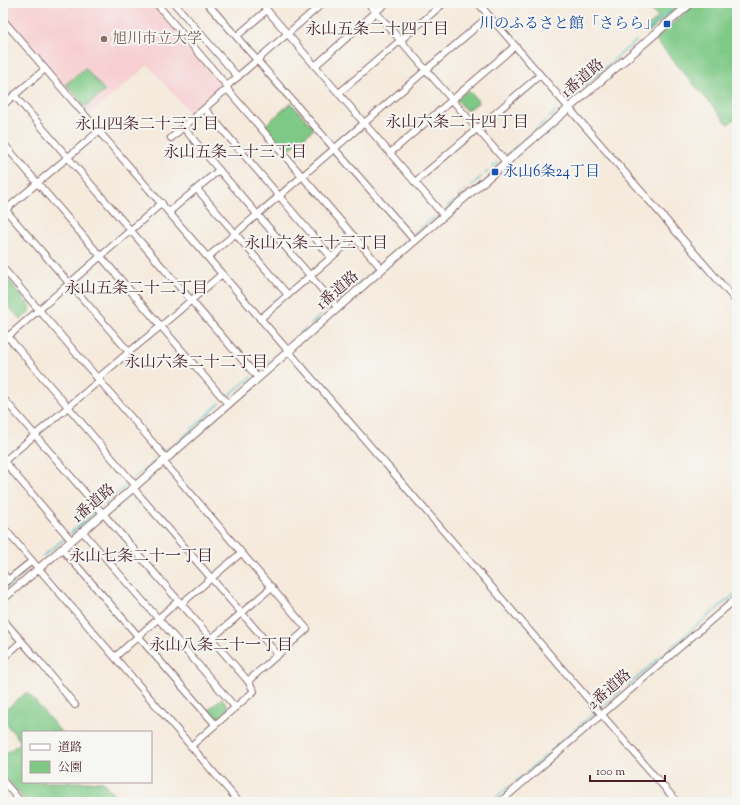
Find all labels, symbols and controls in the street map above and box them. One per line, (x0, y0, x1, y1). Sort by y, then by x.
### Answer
place label: 川のふるさと館「さらら」 (479, 14, 659, 35)
district label: 永山五条二十四丁目 (305, 19, 449, 42)
marker: 川のふるさと館「さらら」 (662, 19, 672, 29)
place label: 旭川市立大学 (112, 29, 202, 50)
marker: 旭川市立大学 (99, 34, 109, 44)
street label: 1番道路 (557, 55, 609, 103)
district label: 永山六条二十四丁目 (385, 112, 529, 135)
district label: 永山四条二十三丁目 (75, 114, 219, 137)
district label: 永山五条二十三丁目 (163, 142, 307, 165)
place label: 永山6条24丁目 (503, 162, 600, 183)
marker: 永山6条24丁目 (490, 167, 500, 177)
district label: 永山六条二十三丁目 (244, 233, 388, 256)
street label: 1番道路 (312, 267, 364, 315)
district label: 永山五条二十二丁目 (64, 278, 208, 301)
district label: 永山六条二十二丁目 (124, 352, 268, 375)
street label: 1番道路 (68, 480, 120, 528)
district label: 永山七条二十一丁目 (69, 546, 213, 569)
district label: 永山八条二十一丁目 (149, 635, 293, 658)
street label: 2番道路 (583, 665, 637, 715)
legend (22, 731, 152, 783)
text: 道路 (58, 739, 82, 757)
scale bar (590, 757, 665, 783)
text: 公園 (58, 759, 82, 777)
text: 100 m (596, 763, 625, 781)

